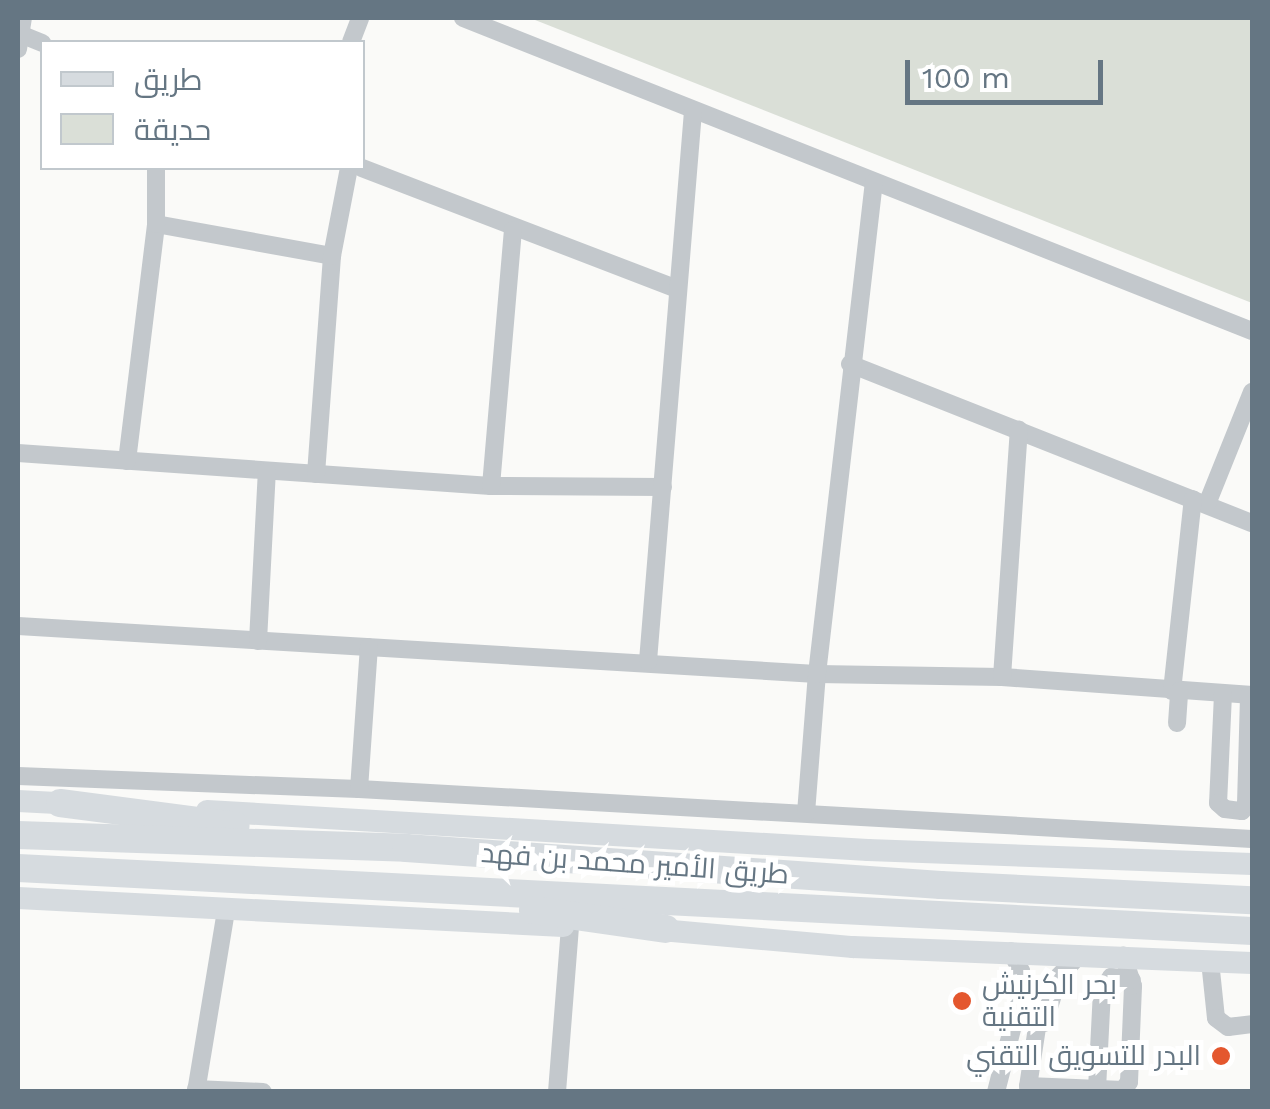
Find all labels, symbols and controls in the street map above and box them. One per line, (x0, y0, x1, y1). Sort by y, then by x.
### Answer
legend (40, 40, 365, 170)
scale bar (910, 40, 1108, 102)
text: 100 m (922, 60, 1010, 95)
text: طريق (134, 62, 203, 97)
text: حديقة (134, 112, 211, 147)
street label: طريق الأمير محمد بن فهد (480, 836, 790, 892)
place label: بحر الكرنيش التقنية (982, 968, 1117, 1034)
marker: بحر الكرنيش التقنية (951, 990, 973, 1012)
place label: البدر للتسويق التقني (966, 1039, 1201, 1073)
marker: البدر للتسويق التقني (1210, 1045, 1232, 1067)

